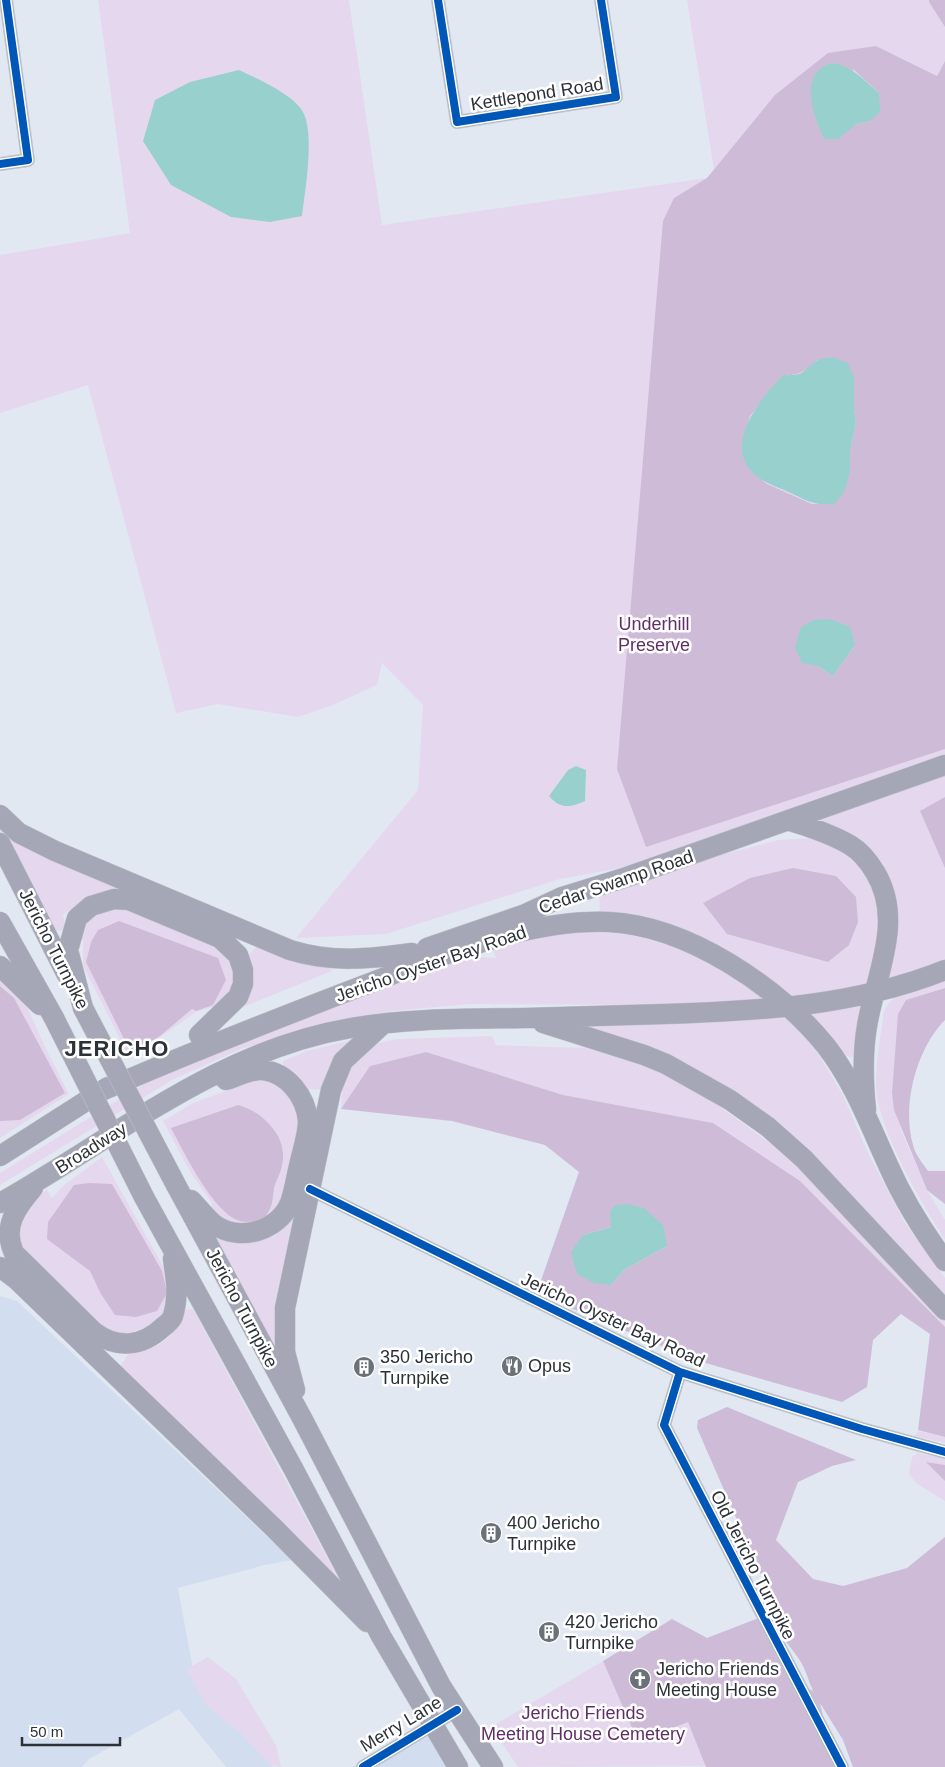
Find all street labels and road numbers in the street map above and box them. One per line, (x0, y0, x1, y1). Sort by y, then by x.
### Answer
street label: Kettlepond Road (469, 74, 605, 114)
street label: Cedar Swamp Road (536, 846, 696, 918)
street label: Jericho Turnpike (15, 886, 93, 1012)
street label: Jericho Oyster Bay Road (333, 922, 529, 1006)
street label: Broadway (52, 1118, 130, 1178)
street label: Jericho Turnpike (202, 1245, 282, 1371)
street label: Jericho Oyster Bay Road (518, 1269, 708, 1371)
street label: Old Jericho Turnpike (707, 1487, 799, 1643)
street label: Merry Lane (357, 1692, 445, 1756)

